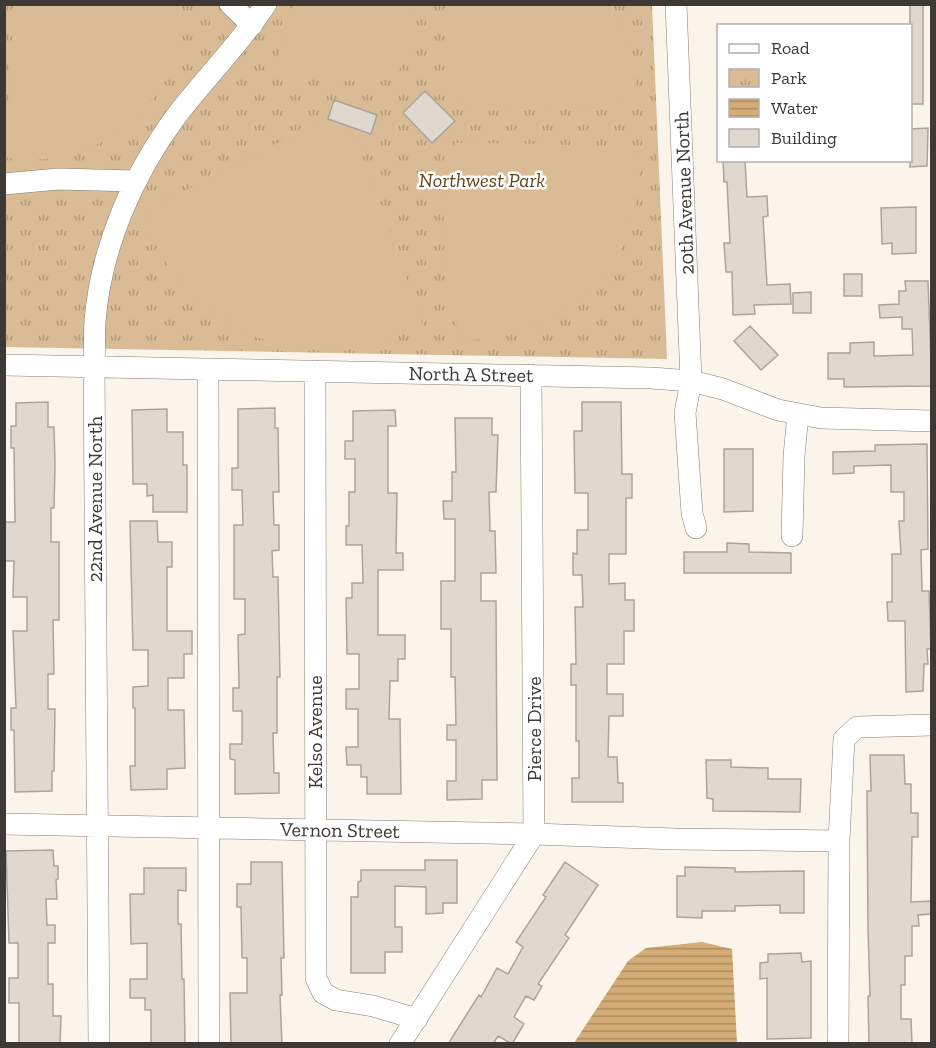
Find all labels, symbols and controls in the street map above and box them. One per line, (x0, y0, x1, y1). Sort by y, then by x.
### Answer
legend (717, 24, 912, 162)
text: Road (771, 37, 810, 59)
text: Park (771, 67, 807, 89)
text: Water (771, 97, 818, 119)
street label: 20th Avenue North (669, 110, 699, 275)
text: Building (771, 127, 837, 149)
park label: Northwest Park (419, 168, 545, 192)
street label: North A Street (408, 361, 534, 387)
street label: 22nd Avenue North (83, 415, 107, 582)
street label: Kelso Avenue (303, 675, 327, 789)
street label: Pierce Drive (522, 676, 546, 782)
street label: Vernon Street (279, 817, 401, 843)

